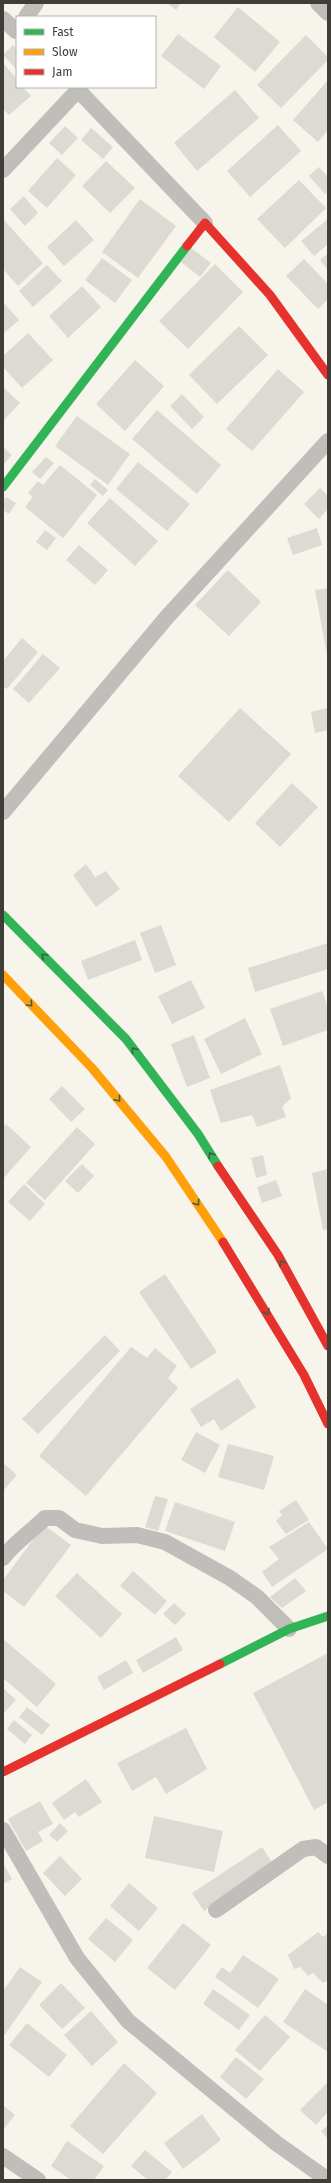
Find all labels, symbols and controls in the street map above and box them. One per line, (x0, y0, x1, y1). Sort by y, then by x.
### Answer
legend (16, 16, 156, 88)
text: Fast (52, 25, 74, 39)
text: Slow (52, 45, 78, 59)
text: Jam (52, 65, 72, 79)
one-way arrow (41, 953, 49, 961)
one-way arrow (25, 999, 32, 1006)
one-way arrow (132, 1047, 139, 1054)
one-way arrow (114, 1094, 121, 1102)
one-way arrow (208, 1152, 215, 1159)
one-way arrow (192, 1198, 199, 1205)
one-way arrow (280, 1260, 287, 1267)
one-way arrow (262, 1308, 269, 1315)

